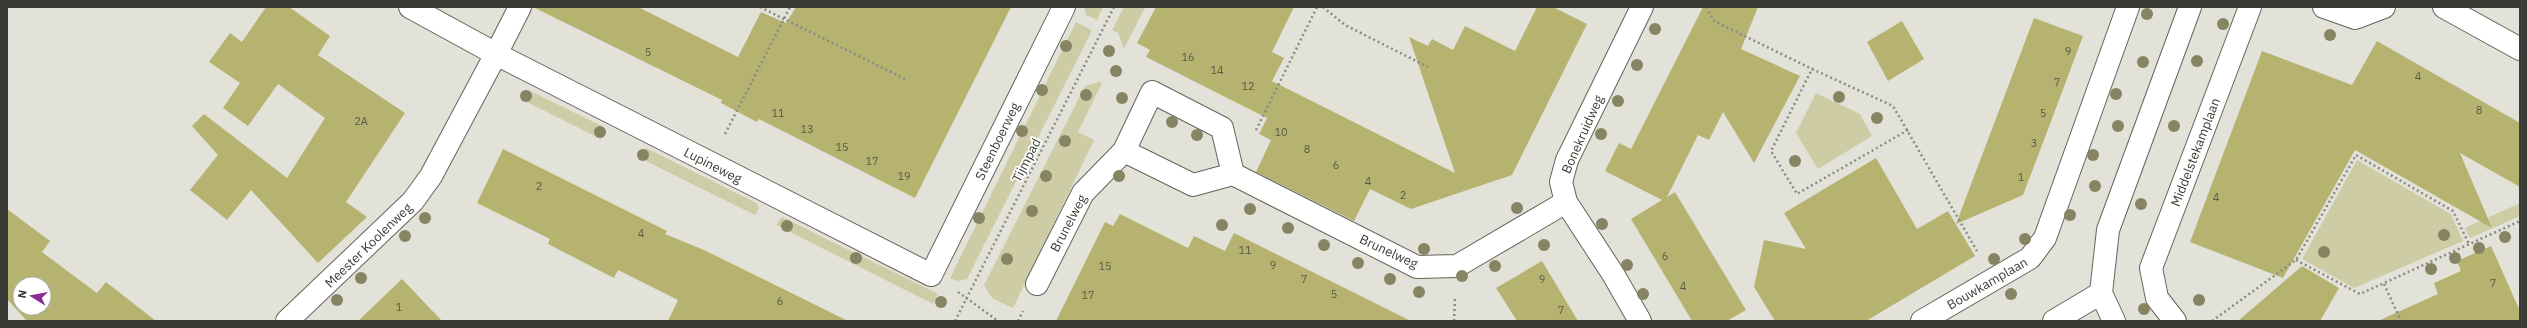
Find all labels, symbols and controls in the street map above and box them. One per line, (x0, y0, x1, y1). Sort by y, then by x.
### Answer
house number: 9 (2065, 44, 2071, 58)
house number: 5 (645, 45, 651, 59)
house number: 16 (1181, 50, 1195, 64)
house number: 14 (1210, 63, 1224, 77)
house number: 4 (2415, 69, 2422, 83)
house number: 7 (2054, 75, 2060, 89)
house number: 12 (1241, 79, 1255, 93)
street label: Bonekruidweg (1558, 92, 1607, 176)
street label: Middelstekamplaan (2167, 96, 2224, 209)
street label: Steenboerweg (971, 99, 1024, 183)
house number: 8 (2476, 103, 2482, 117)
house number: 11 (771, 106, 785, 120)
house number: 5 (2040, 106, 2046, 120)
house number: 2A (354, 114, 368, 128)
house number: 13 (800, 122, 814, 136)
house number: 10 (1274, 125, 1288, 139)
street label: Tijmpad (1008, 135, 1045, 185)
house number: 3 (2031, 136, 2037, 150)
house number: 15 (835, 140, 849, 154)
house number: 8 (1304, 142, 1310, 156)
street label: Lupineweg (681, 144, 745, 187)
house number: 17 (865, 154, 879, 168)
house number: 6 (1333, 158, 1339, 172)
house number: 19 (897, 169, 911, 183)
house number: 1 (2018, 170, 2025, 184)
house number: 4 (1365, 174, 1372, 188)
house number: 2 (536, 179, 542, 193)
house number: 2 (1400, 188, 1406, 202)
house number: 4 (2213, 190, 2220, 204)
street label: Brunelweg (1046, 192, 1091, 255)
street label: Meester Koolenweg (321, 199, 416, 291)
house number: 4 (638, 226, 645, 240)
street label: Brunelweg (1357, 231, 1421, 272)
house number: 11 (1238, 243, 1252, 257)
house number: 6 (1662, 249, 1668, 263)
street label: Bouwkamplaan (1944, 253, 2031, 313)
house number: 9 (1270, 258, 1276, 272)
house number: 15 (1098, 259, 1112, 273)
house number: 7 (1301, 272, 1307, 286)
house number: 9 (1539, 272, 1545, 286)
north arrow (12, 276, 52, 316)
house number: 7 (2490, 276, 2496, 290)
house number: 4 (1680, 279, 1687, 293)
house number: 5 (1331, 287, 1337, 301)
house number: 17 (1081, 288, 1095, 302)
text: N (15, 289, 30, 299)
house number: 6 (777, 294, 783, 308)
house number: 1 (396, 300, 403, 314)
house number: 7 (1558, 303, 1564, 317)

